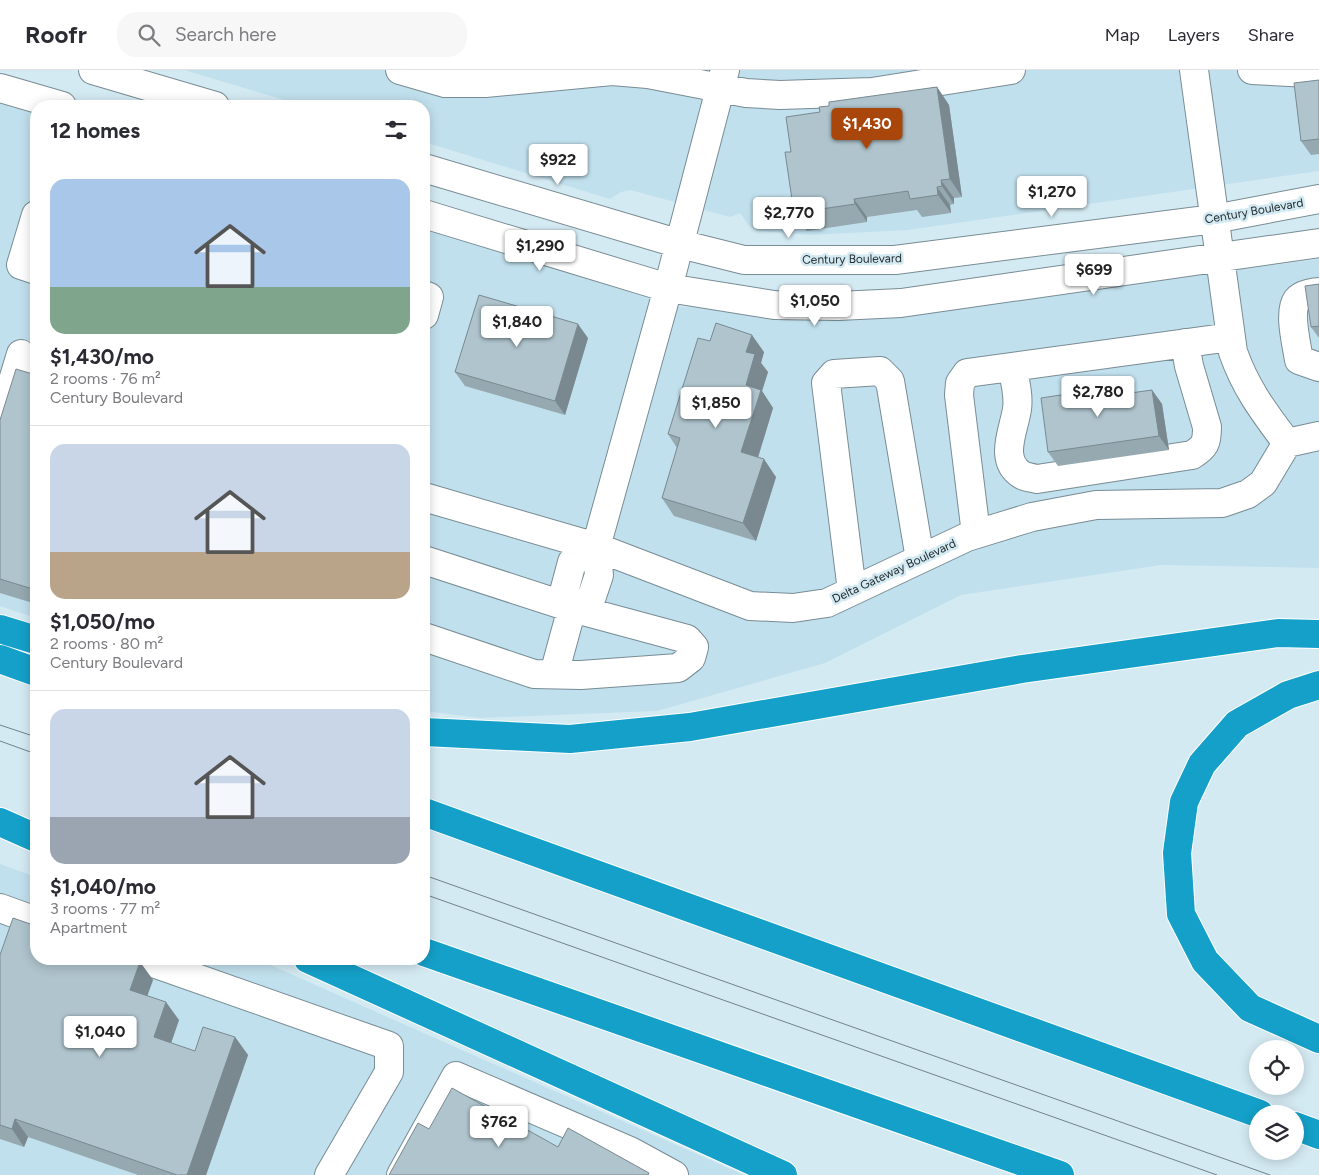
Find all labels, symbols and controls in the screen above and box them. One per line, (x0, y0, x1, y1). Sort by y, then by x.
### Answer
search box (117, 12, 467, 57)
text: Roofr (25, 20, 87, 49)
icon: search (135, 21, 163, 49)
text: Search here (175, 23, 276, 46)
text: Map (1105, 24, 1140, 46)
text: Layers (1168, 24, 1220, 46)
text: Share (1248, 24, 1294, 46)
pin: $1,430 (826, 108, 908, 150)
text: $1,430 (842, 114, 892, 133)
icon: filters (382, 116, 410, 144)
text: 12 homes (50, 118, 140, 143)
pin: $922 (528, 144, 588, 186)
text: $922 (540, 150, 576, 169)
pin: $1,270 (1011, 176, 1093, 218)
text: $1,270 (1028, 182, 1076, 201)
street label: Century Boulevard (1204, 195, 1304, 227)
pin: $2,770 (748, 196, 830, 239)
text: $2,770 (764, 203, 814, 222)
icon: home (185, 211, 275, 301)
pin: $1,290 (499, 230, 581, 272)
text: $1,290 (516, 236, 564, 255)
street label: Century Boulevard (802, 251, 902, 267)
pin: $699 (1064, 254, 1124, 296)
text: $699 (1076, 260, 1112, 279)
pin: $1,050 (774, 284, 856, 327)
text: $1,050 (790, 291, 840, 310)
pin: $1,840 (476, 306, 558, 348)
text: $1,840 (492, 312, 542, 331)
text: $1,430/mo (50, 344, 154, 369)
text: 2 rooms · 76 m² (50, 369, 161, 388)
pin: $2,780 (1057, 376, 1139, 418)
text: $2,780 (1072, 382, 1124, 401)
pin: $1,850 (675, 386, 757, 429)
text: Century Boulevard (50, 388, 183, 407)
text: $1,850 (691, 393, 741, 412)
icon: home (185, 477, 275, 567)
street label: Delta Gateway Boulevard (830, 536, 958, 606)
text: $1,050/mo (50, 609, 155, 634)
text: 2 rooms · 80 m² (50, 634, 163, 653)
text: Century Boulevard (50, 653, 183, 672)
icon: home (185, 742, 275, 832)
text: $1,040/mo (50, 874, 156, 899)
text: 3 rooms · 77 m² (50, 899, 160, 918)
text: Apartment (50, 918, 127, 937)
pin: $1,040 (59, 1016, 141, 1058)
text: $1,040 (75, 1022, 125, 1041)
map controls (1249, 1040, 1304, 1160)
button: locate (1249, 1040, 1304, 1095)
button: layers (1249, 1105, 1304, 1160)
pin: $762 (469, 1106, 529, 1148)
text: $762 (481, 1112, 517, 1131)

